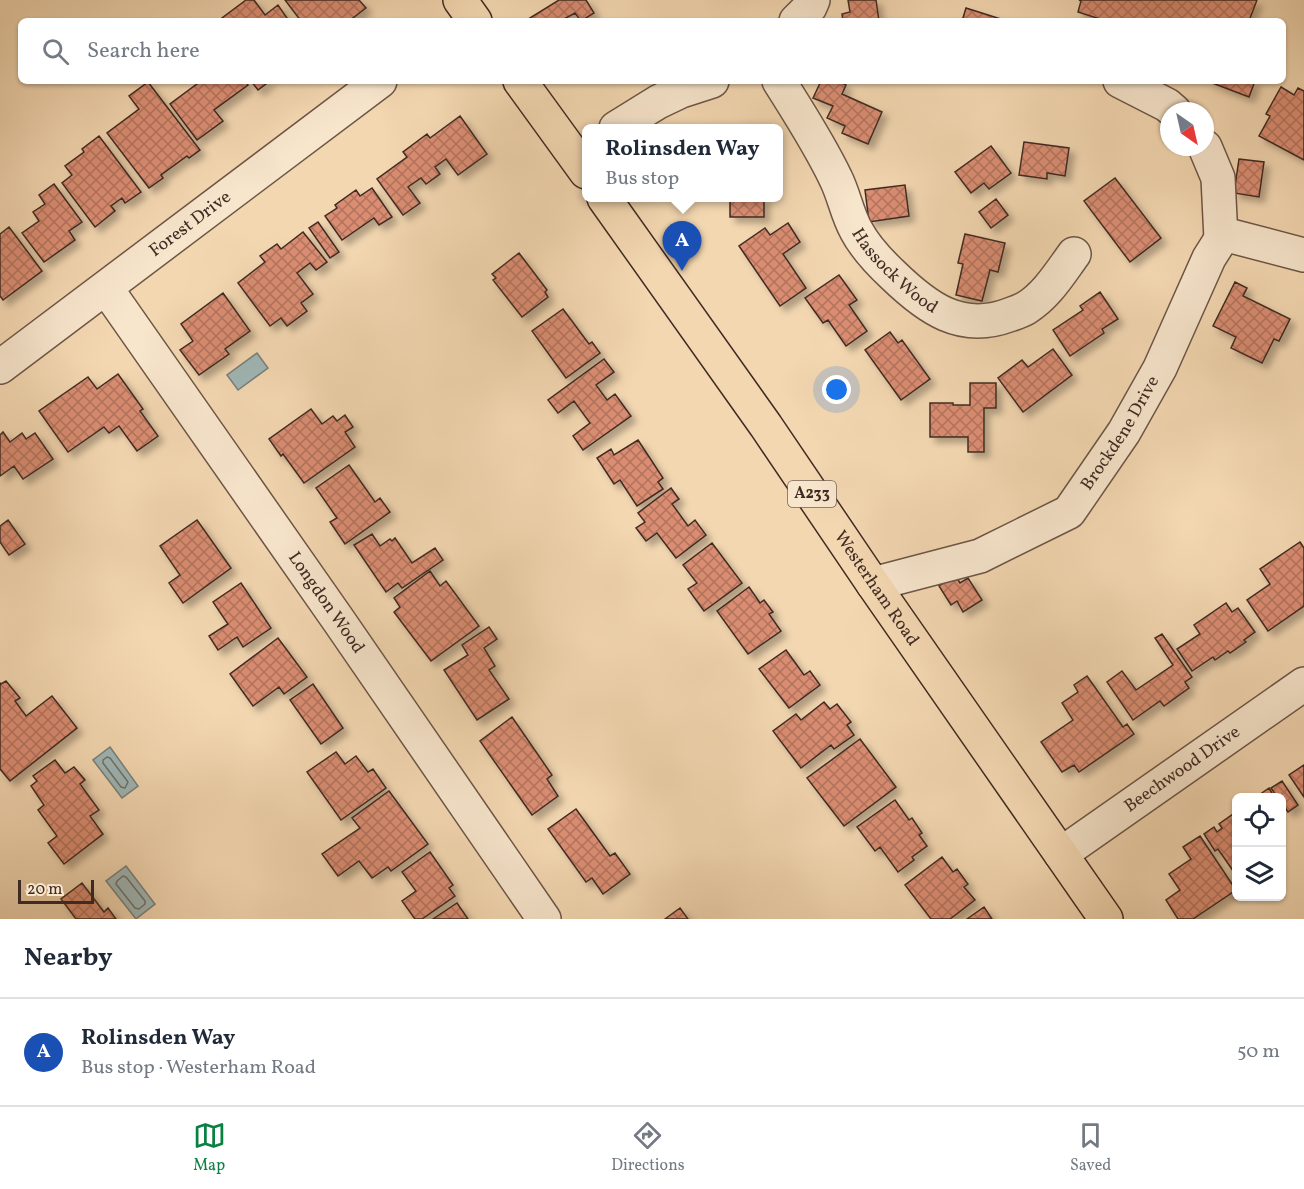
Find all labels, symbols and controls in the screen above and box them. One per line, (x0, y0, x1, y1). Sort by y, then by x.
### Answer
search box (18, 18, 1286, 84)
icon: search (39, 35, 72, 68)
text: Search here (87, 36, 200, 67)
north arrow (1160, 102, 1214, 156)
popup (582, 124, 783, 202)
text: Rolinsden Way (605, 134, 760, 165)
text: Bus stop (605, 165, 679, 193)
street label: Forest Drive (144, 185, 236, 263)
pin: A (662, 222, 702, 271)
street label: Hassock Wood (845, 223, 943, 320)
street label: Brockdene Drive (1075, 371, 1166, 496)
your location (822, 375, 851, 404)
road number: A233 (788, 481, 836, 507)
street label: Westerham Road (828, 526, 925, 651)
street label: Longdon Wood (282, 547, 370, 659)
street label: Beechwood Drive (1119, 720, 1245, 819)
map controls (1232, 793, 1286, 901)
button: locate (1232, 793, 1286, 847)
button: layers (1232, 847, 1286, 901)
scale bar (18, 877, 94, 904)
text: 20 m (27, 879, 62, 901)
text: Nearby (24, 940, 113, 976)
text: Rolinsden Way (81, 1023, 235, 1054)
text: A (36, 1038, 51, 1066)
text: 50 m (1237, 1038, 1280, 1066)
text: Bus stop · Westerham Road (81, 1054, 316, 1082)
tab: Map (193, 1119, 226, 1177)
tab: Directions (611, 1119, 685, 1177)
tab: Saved (1070, 1119, 1111, 1177)

